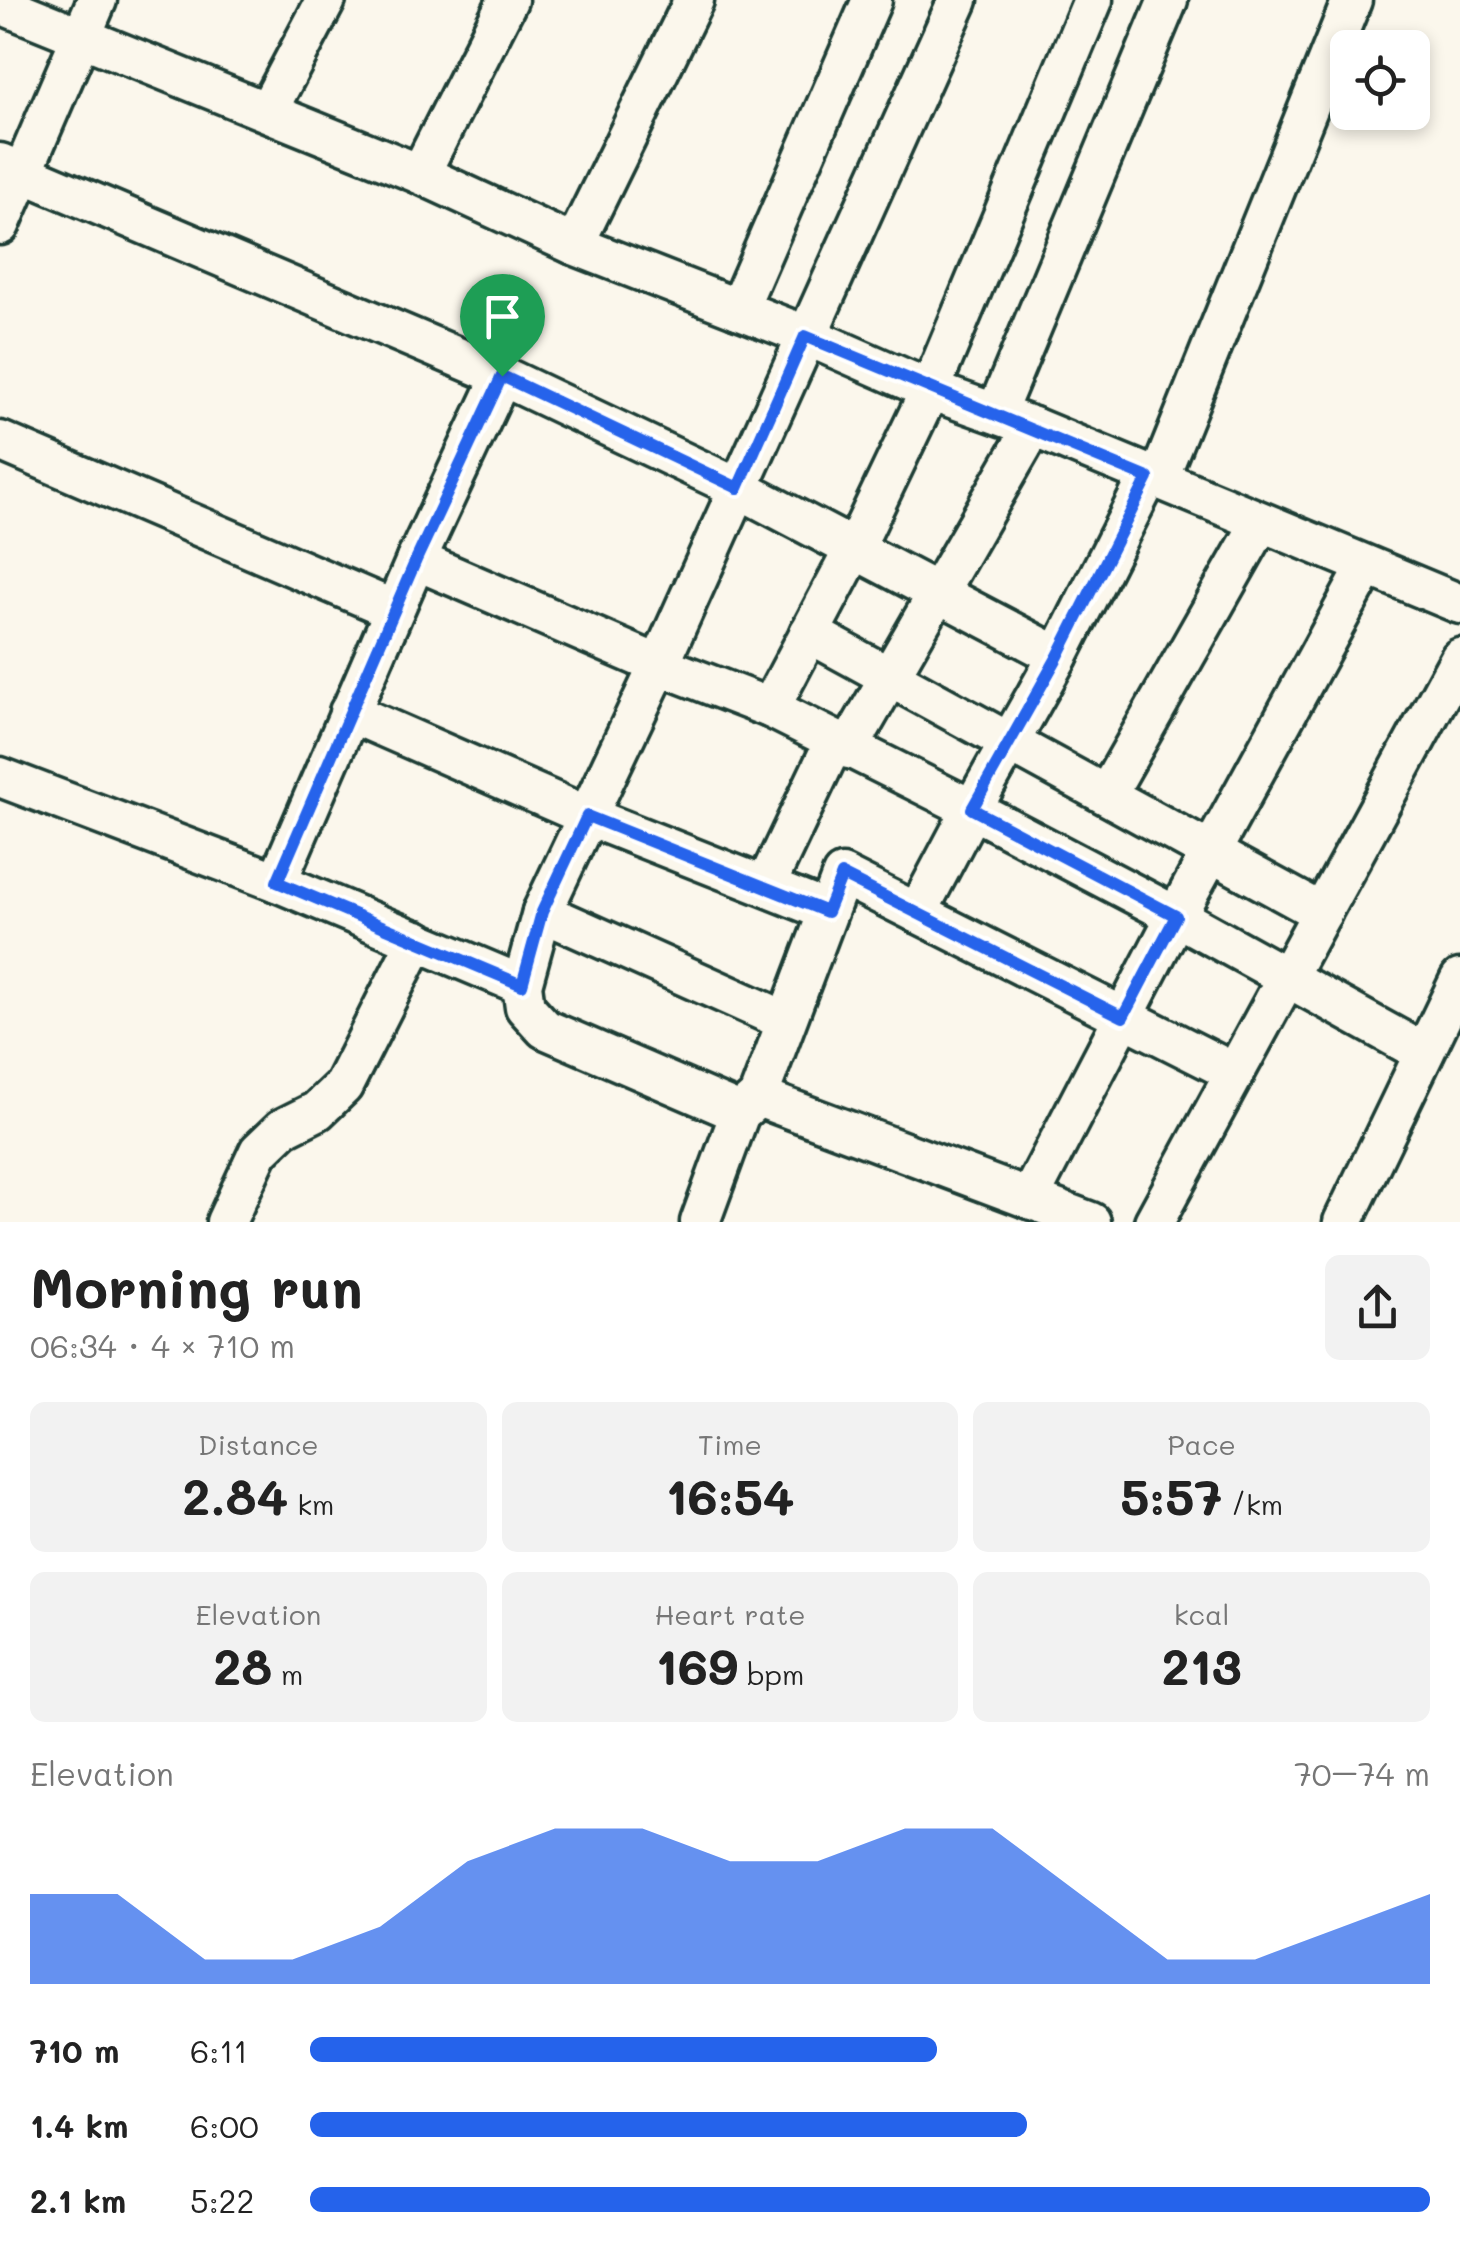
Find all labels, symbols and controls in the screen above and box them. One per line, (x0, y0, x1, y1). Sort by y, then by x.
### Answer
map controls (1330, 30, 1430, 130)
button: locate (1330, 30, 1430, 130)
pin (460, 274, 545, 377)
icon: arrive (475, 289, 530, 344)
text: Morning run (30, 1250, 363, 1322)
button: share (1325, 1255, 1430, 1360)
text: 06:34 · 4 × 710 m (30, 1324, 295, 1366)
text: Distance (198, 1426, 319, 1462)
text: Time (698, 1426, 762, 1462)
text: Pace (1167, 1426, 1236, 1462)
text: 2.84 (182, 1462, 288, 1528)
text: 16:54 (665, 1462, 795, 1528)
text: 5:57 (1120, 1462, 1222, 1528)
text: km (288, 1486, 334, 1522)
text: /km (1222, 1486, 1283, 1522)
text: Elevation (195, 1596, 321, 1632)
text: Heart rate (654, 1596, 806, 1632)
text: kcal (1174, 1596, 1230, 1632)
text: 28 (213, 1632, 272, 1698)
text: 169 (656, 1632, 738, 1698)
text: 213 (1162, 1632, 1242, 1698)
text: m (272, 1656, 303, 1692)
text: bpm (738, 1656, 804, 1692)
text: Elevation (30, 1752, 174, 1794)
text: 70–74 m (1294, 1752, 1430, 1794)
text: 710 m (30, 2029, 120, 2071)
text: 6:11 (190, 2029, 248, 2071)
text: 1.4 km (30, 2104, 129, 2146)
text: 6:00 (190, 2104, 259, 2146)
text: 2.1 km (30, 2179, 126, 2221)
text: 5:22 (190, 2179, 254, 2221)

